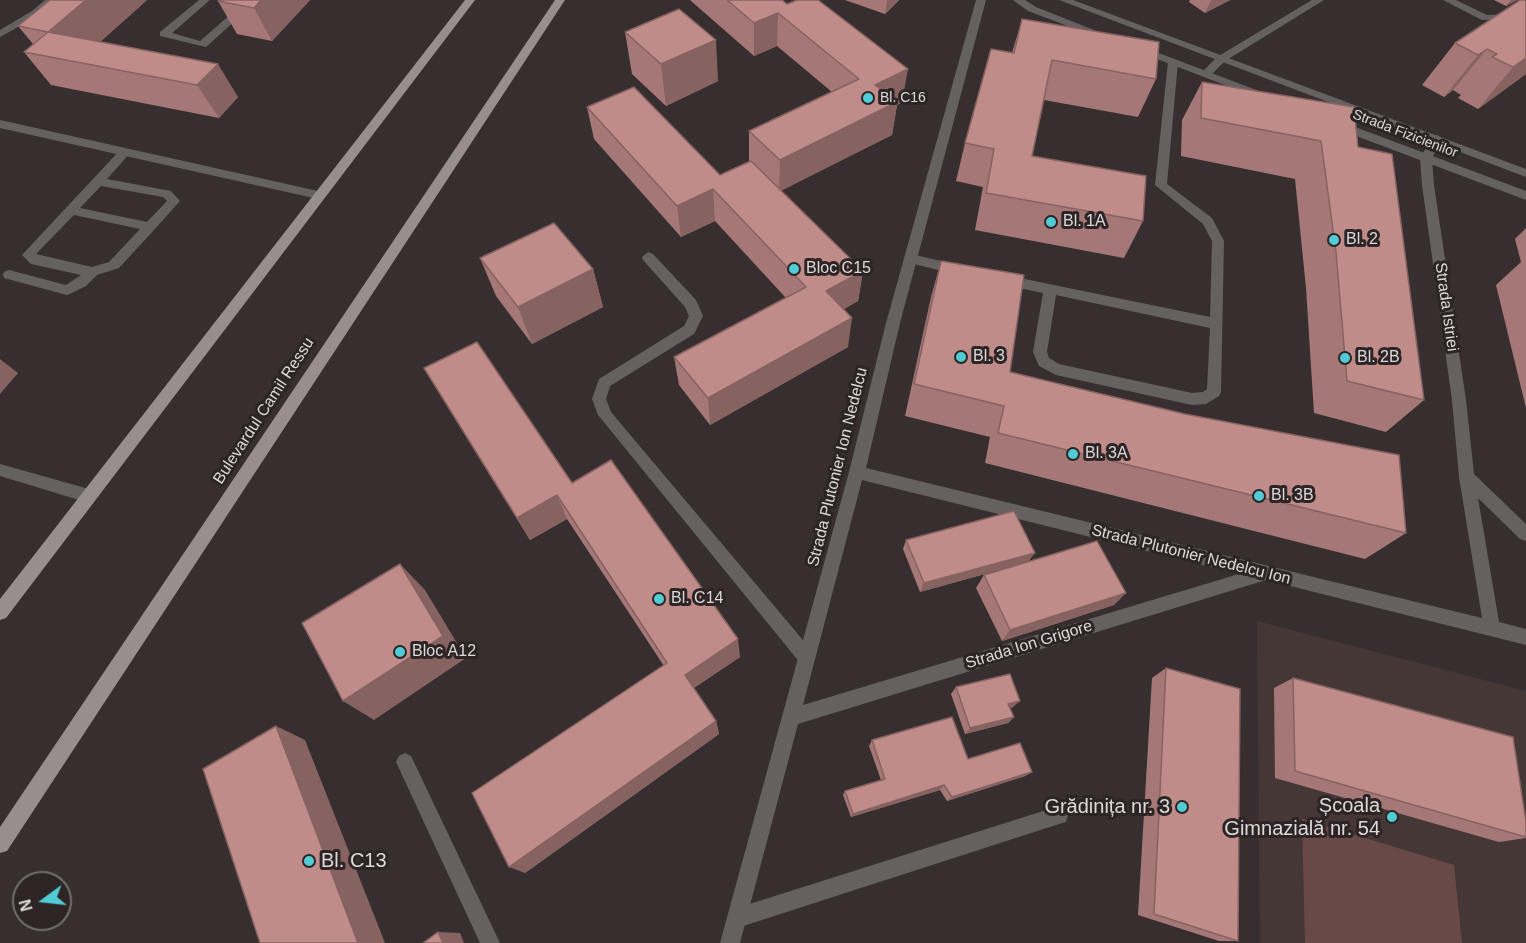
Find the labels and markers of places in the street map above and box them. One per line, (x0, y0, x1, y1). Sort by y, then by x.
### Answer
place label: Bl. C16 (880, 90, 926, 106)
marker: Bl. C16 (861, 91, 875, 105)
place label: Bl. 1A (1063, 212, 1106, 232)
marker: Bl. 1A (1044, 215, 1058, 229)
place label: Bl. 2 (1346, 230, 1378, 250)
marker: Bl. 2 (1327, 233, 1341, 247)
place label: Bloc C15 (806, 259, 871, 279)
marker: Bloc C15 (787, 262, 801, 276)
place label: Bl. 3 (973, 347, 1005, 367)
place label: Bl. 2B (1357, 348, 1400, 368)
marker: Bl. 3 (954, 350, 968, 364)
marker: Bl. 2B (1338, 351, 1352, 365)
place label: Bl. 3A (1085, 444, 1128, 464)
marker: Bl. 3A (1066, 447, 1080, 461)
place label: Bl. 3B (1271, 486, 1314, 506)
marker: Bl. 3B (1252, 489, 1266, 503)
place label: Bl. C14 (671, 589, 723, 609)
marker: Bl. C14 (652, 592, 666, 606)
place label: Bloc A12 (412, 642, 476, 662)
marker: Bloc A12 (393, 645, 407, 659)
place label: Școala Gimnazială nr. 54 (1224, 794, 1380, 841)
place label: Grădinița nr. 3 (1044, 795, 1170, 819)
marker: Grădinița nr. 3 (1175, 800, 1189, 814)
marker: Școala Gimnazială nr. 54 (1385, 810, 1399, 824)
place label: Bl. C13 (321, 849, 387, 873)
marker: Bl. C13 (302, 854, 316, 868)

